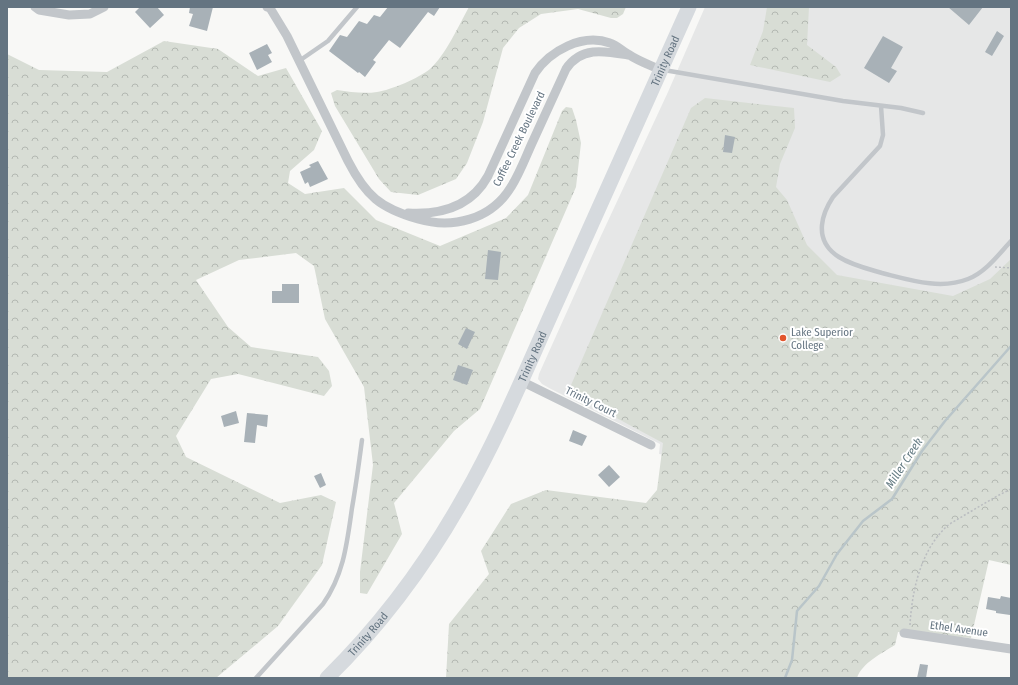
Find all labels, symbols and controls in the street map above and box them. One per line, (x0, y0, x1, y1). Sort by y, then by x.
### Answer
street label: Trinity Road (648, 34, 682, 88)
street label: Coffee Creek Boulevard (490, 89, 548, 189)
place label: Lake Superior College (791, 326, 853, 352)
street label: Trinity Road (515, 329, 549, 384)
marker: Lake Superior College (778, 333, 788, 343)
street label: Trinity Court (563, 384, 619, 420)
water label: Miller Creek (883, 435, 926, 491)
street label: Trinity Road (345, 609, 390, 659)
street label: Ethel Avenue (929, 619, 989, 639)

